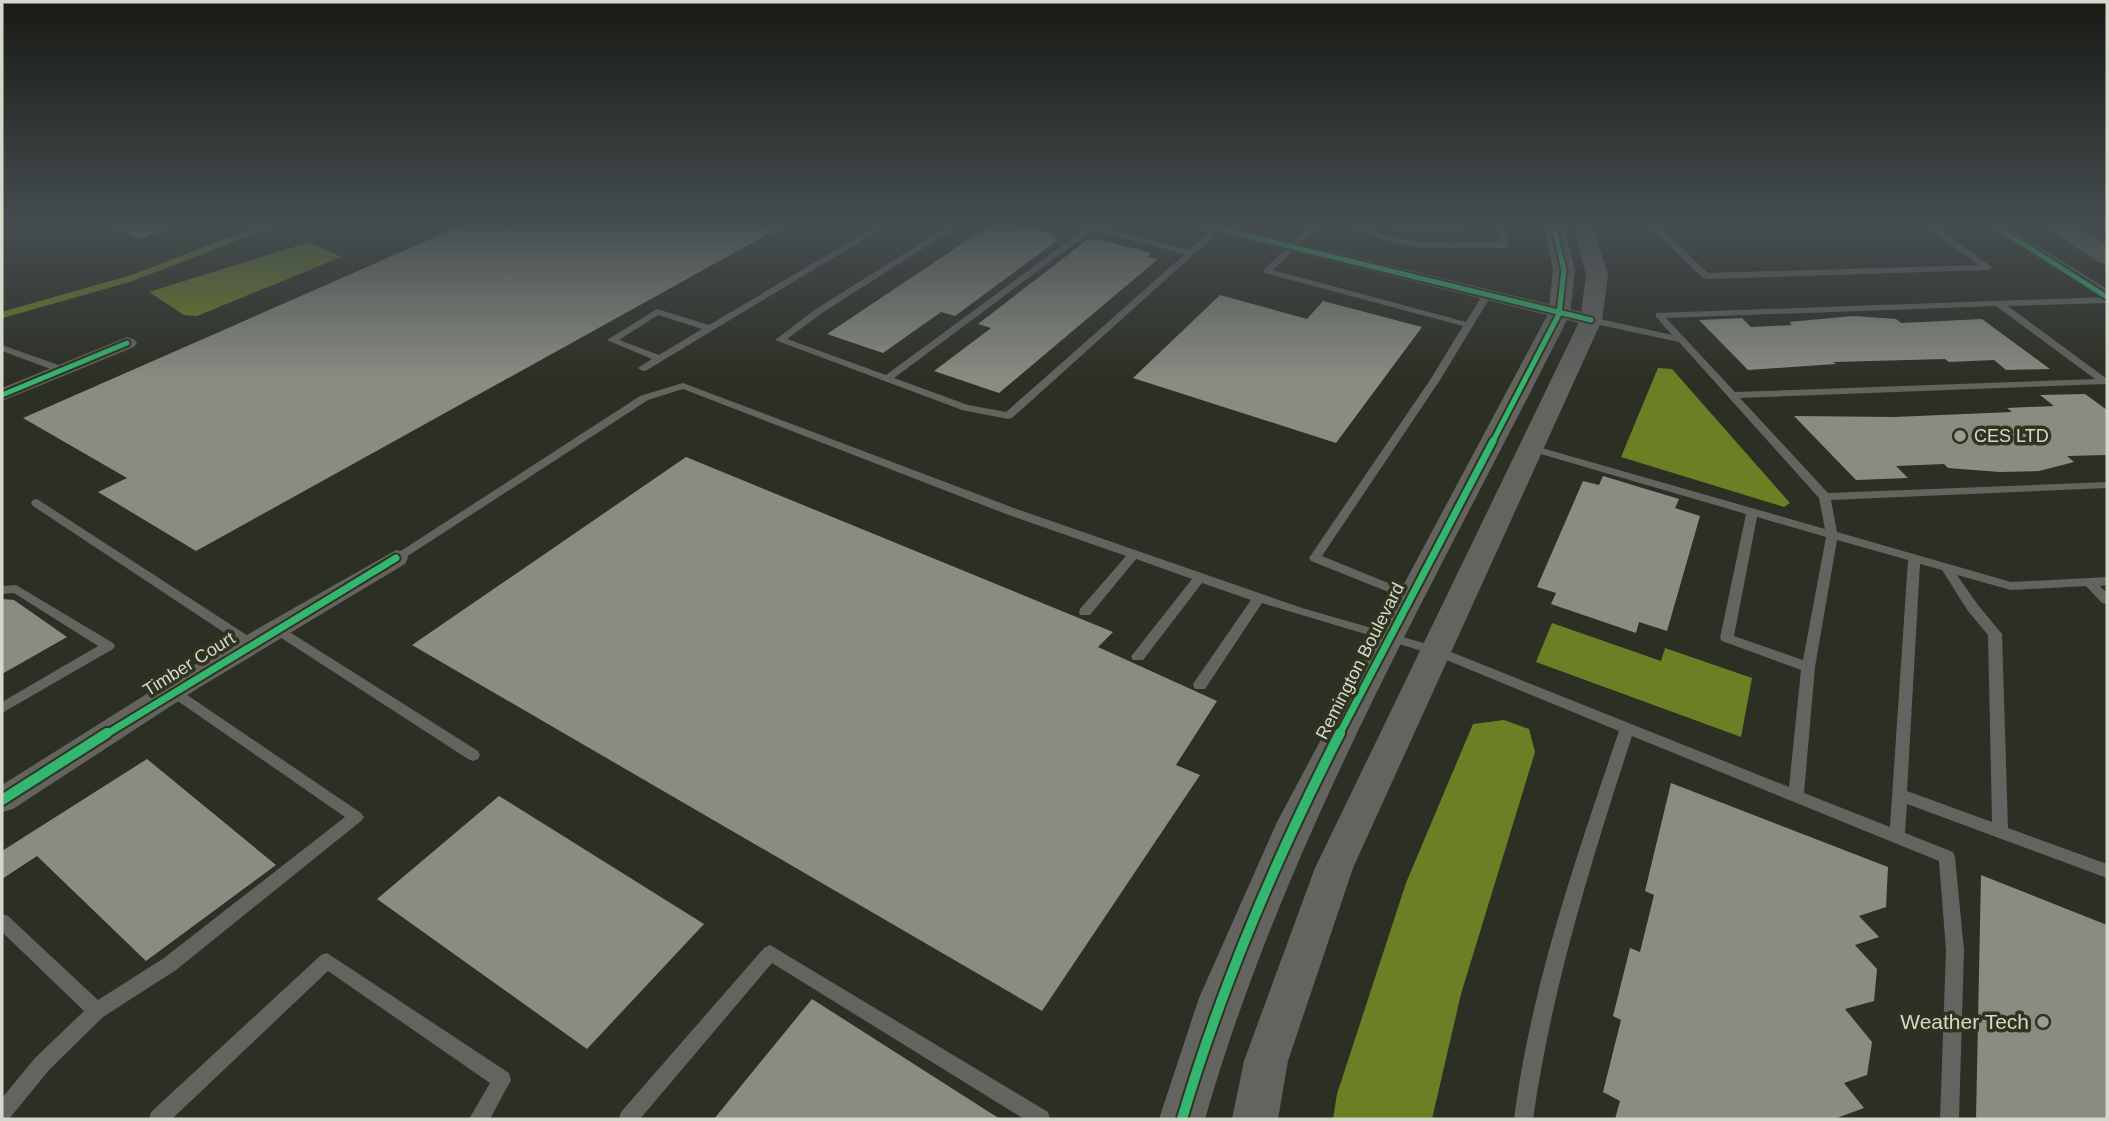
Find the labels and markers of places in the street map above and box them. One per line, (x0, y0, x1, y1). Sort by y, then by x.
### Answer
place label: CES LTD (1974, 426, 2049, 446)
marker: CES LTD (1952, 428, 1968, 444)
place label: Weather Tech (1900, 1010, 2029, 1033)
marker: Weather Tech (2035, 1014, 2051, 1030)

